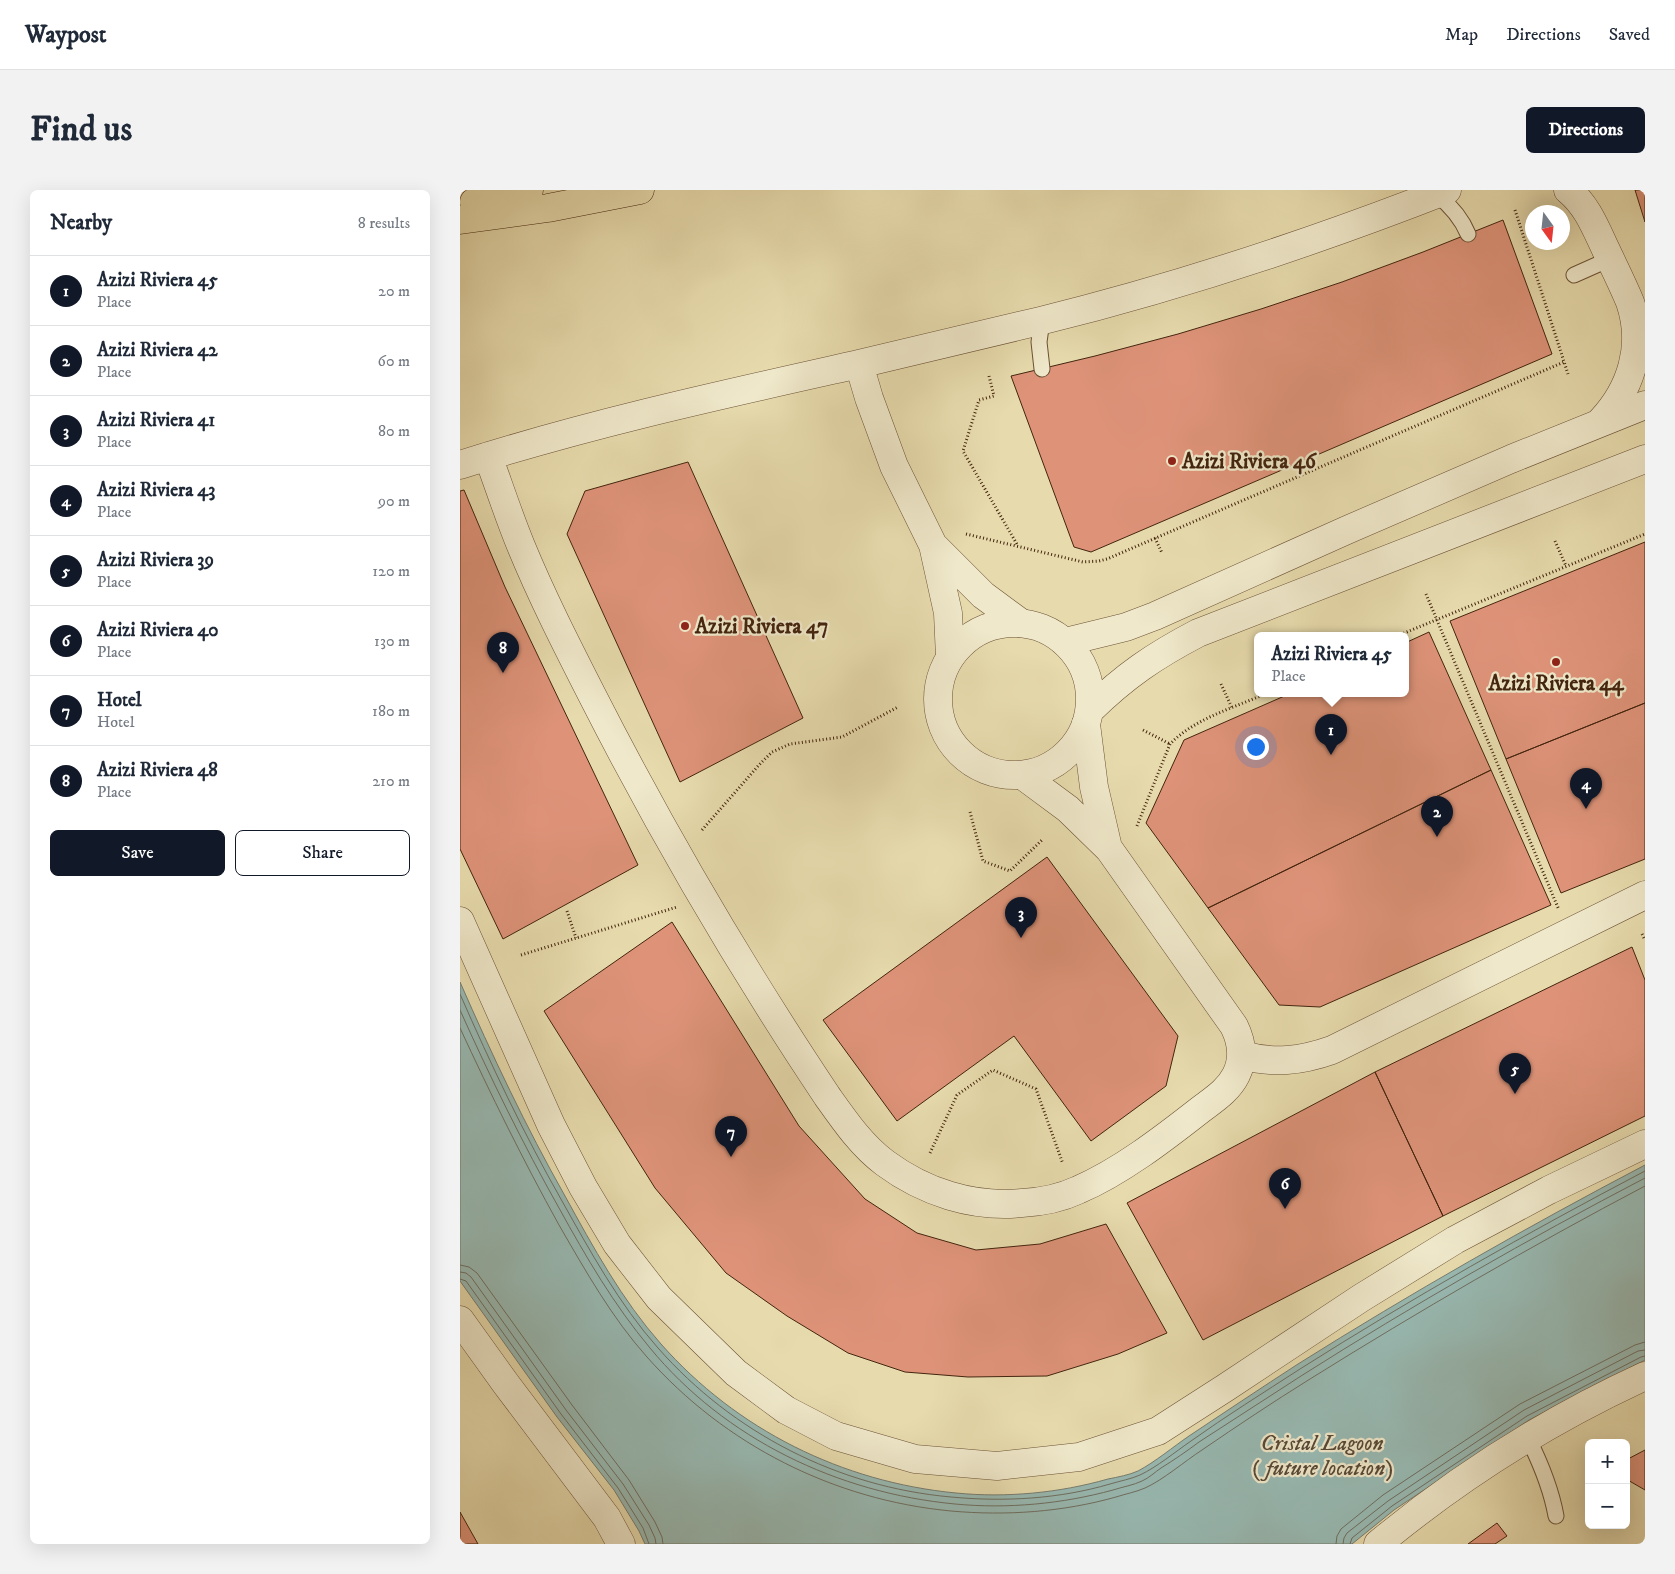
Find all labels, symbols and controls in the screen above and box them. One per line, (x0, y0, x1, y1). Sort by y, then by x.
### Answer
text: Waypost (25, 20, 106, 50)
text: Map (1445, 24, 1478, 46)
text: Directions (1506, 24, 1581, 46)
text: Saved (1609, 24, 1650, 46)
button: Directions (1526, 107, 1645, 153)
text: Find us (30, 108, 132, 152)
north arrow (1525, 205, 1570, 250)
text: Nearby (50, 210, 112, 236)
text: 8 results (358, 213, 410, 233)
text: Azizi Riviera 45 (97, 269, 218, 292)
text: 1 (63, 281, 69, 301)
text: 20 m (378, 281, 410, 301)
text: Place (97, 292, 131, 312)
text: Azizi Riviera 42 (97, 339, 218, 362)
text: 2 (62, 351, 70, 371)
text: 60 m (378, 351, 410, 371)
text: Place (97, 362, 131, 382)
text: Azizi Riviera 41 (97, 409, 215, 432)
text: 3 (63, 421, 69, 441)
text: 80 m (378, 421, 410, 441)
text: Place (97, 432, 131, 452)
place label: Azizi Riviera 46 (1181, 449, 1317, 475)
marker: Azizi Riviera 46 (1166, 455, 1178, 467)
text: Azizi Riviera 43 (97, 479, 215, 502)
text: 4 (61, 491, 71, 511)
text: 90 m (378, 491, 410, 511)
text: Place (97, 502, 131, 522)
text: Azizi Riviera 39 (97, 549, 214, 572)
text: 5 (62, 561, 70, 581)
text: 120 m (372, 561, 410, 581)
text: Place (97, 572, 131, 592)
place label: Azizi Riviera 47 (694, 614, 828, 640)
text: Azizi Riviera 40 (97, 619, 219, 642)
marker: Azizi Riviera 47 (679, 620, 691, 632)
text: 6 (62, 631, 70, 651)
text: 130 m (374, 631, 410, 651)
pin: 8 (487, 632, 519, 673)
popup (1254, 632, 1409, 697)
text: Place (97, 642, 131, 662)
text: Azizi Riviera 45 (1271, 643, 1392, 666)
marker: Azizi Riviera 44 (1550, 656, 1562, 668)
text: Place (1271, 666, 1306, 686)
place label: Azizi Riviera 44 (1487, 671, 1624, 697)
text: Hotel (97, 689, 142, 712)
text: 7 (62, 701, 70, 721)
text: 180 m (372, 701, 410, 721)
text: Hotel (97, 712, 135, 732)
pin: 1 (1315, 714, 1347, 755)
your location (1243, 734, 1269, 760)
text: Azizi Riviera 48 (97, 759, 218, 782)
pin: 4 (1570, 768, 1602, 809)
text: 8 (62, 771, 70, 791)
text: 210 m (372, 771, 410, 791)
text: Place (97, 782, 131, 802)
pin: 2 (1421, 796, 1453, 837)
button: Save (50, 830, 225, 876)
button: Share (235, 830, 410, 876)
pin: 3 (1005, 897, 1037, 938)
pin: 5 (1499, 1053, 1531, 1094)
pin: 7 (715, 1116, 747, 1157)
pin: 6 (1269, 1168, 1301, 1209)
water label: Cristal Lagoon (future location) (1252, 1430, 1392, 1482)
map controls (1585, 1439, 1630, 1529)
button: + (1585, 1439, 1630, 1484)
button: − (1585, 1484, 1630, 1529)

